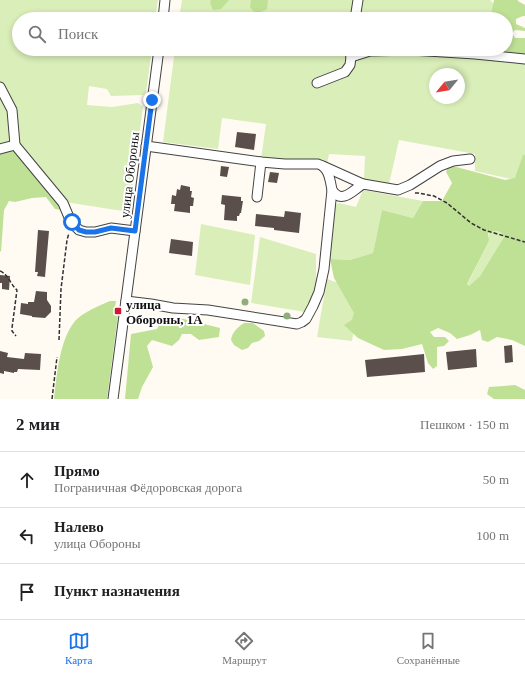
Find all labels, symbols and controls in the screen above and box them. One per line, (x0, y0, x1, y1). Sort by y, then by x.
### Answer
search box (12, 12, 513, 56)
icon: search (26, 23, 48, 45)
text: Поиск (58, 26, 98, 42)
north arrow (429, 68, 465, 104)
route end (143, 91, 161, 109)
street label: улица Обороны (117, 131, 142, 219)
route start (63, 213, 81, 231)
place label: улица Обороны, 1А (126, 297, 203, 327)
marker: улица Обороны, 1А (113, 306, 123, 316)
text: 2 мин (16, 415, 60, 434)
text: Пешком · 150 m (420, 417, 509, 432)
text: Прямо (54, 463, 100, 479)
icon: ahead (16, 469, 38, 491)
text: 50 m (483, 472, 509, 487)
text: Пограничная Фёдоровская дорога (54, 480, 242, 495)
text: Налево (54, 519, 104, 535)
icon: left (16, 525, 38, 547)
text: 100 m (476, 528, 509, 543)
text: улица Обороны (54, 536, 141, 551)
icon: arrive (16, 581, 38, 603)
text: Пункт назначения (54, 583, 180, 599)
tab: Карта (65, 630, 92, 666)
tab: Маршрут (222, 630, 267, 666)
tab: Сохранённые (397, 630, 460, 666)

